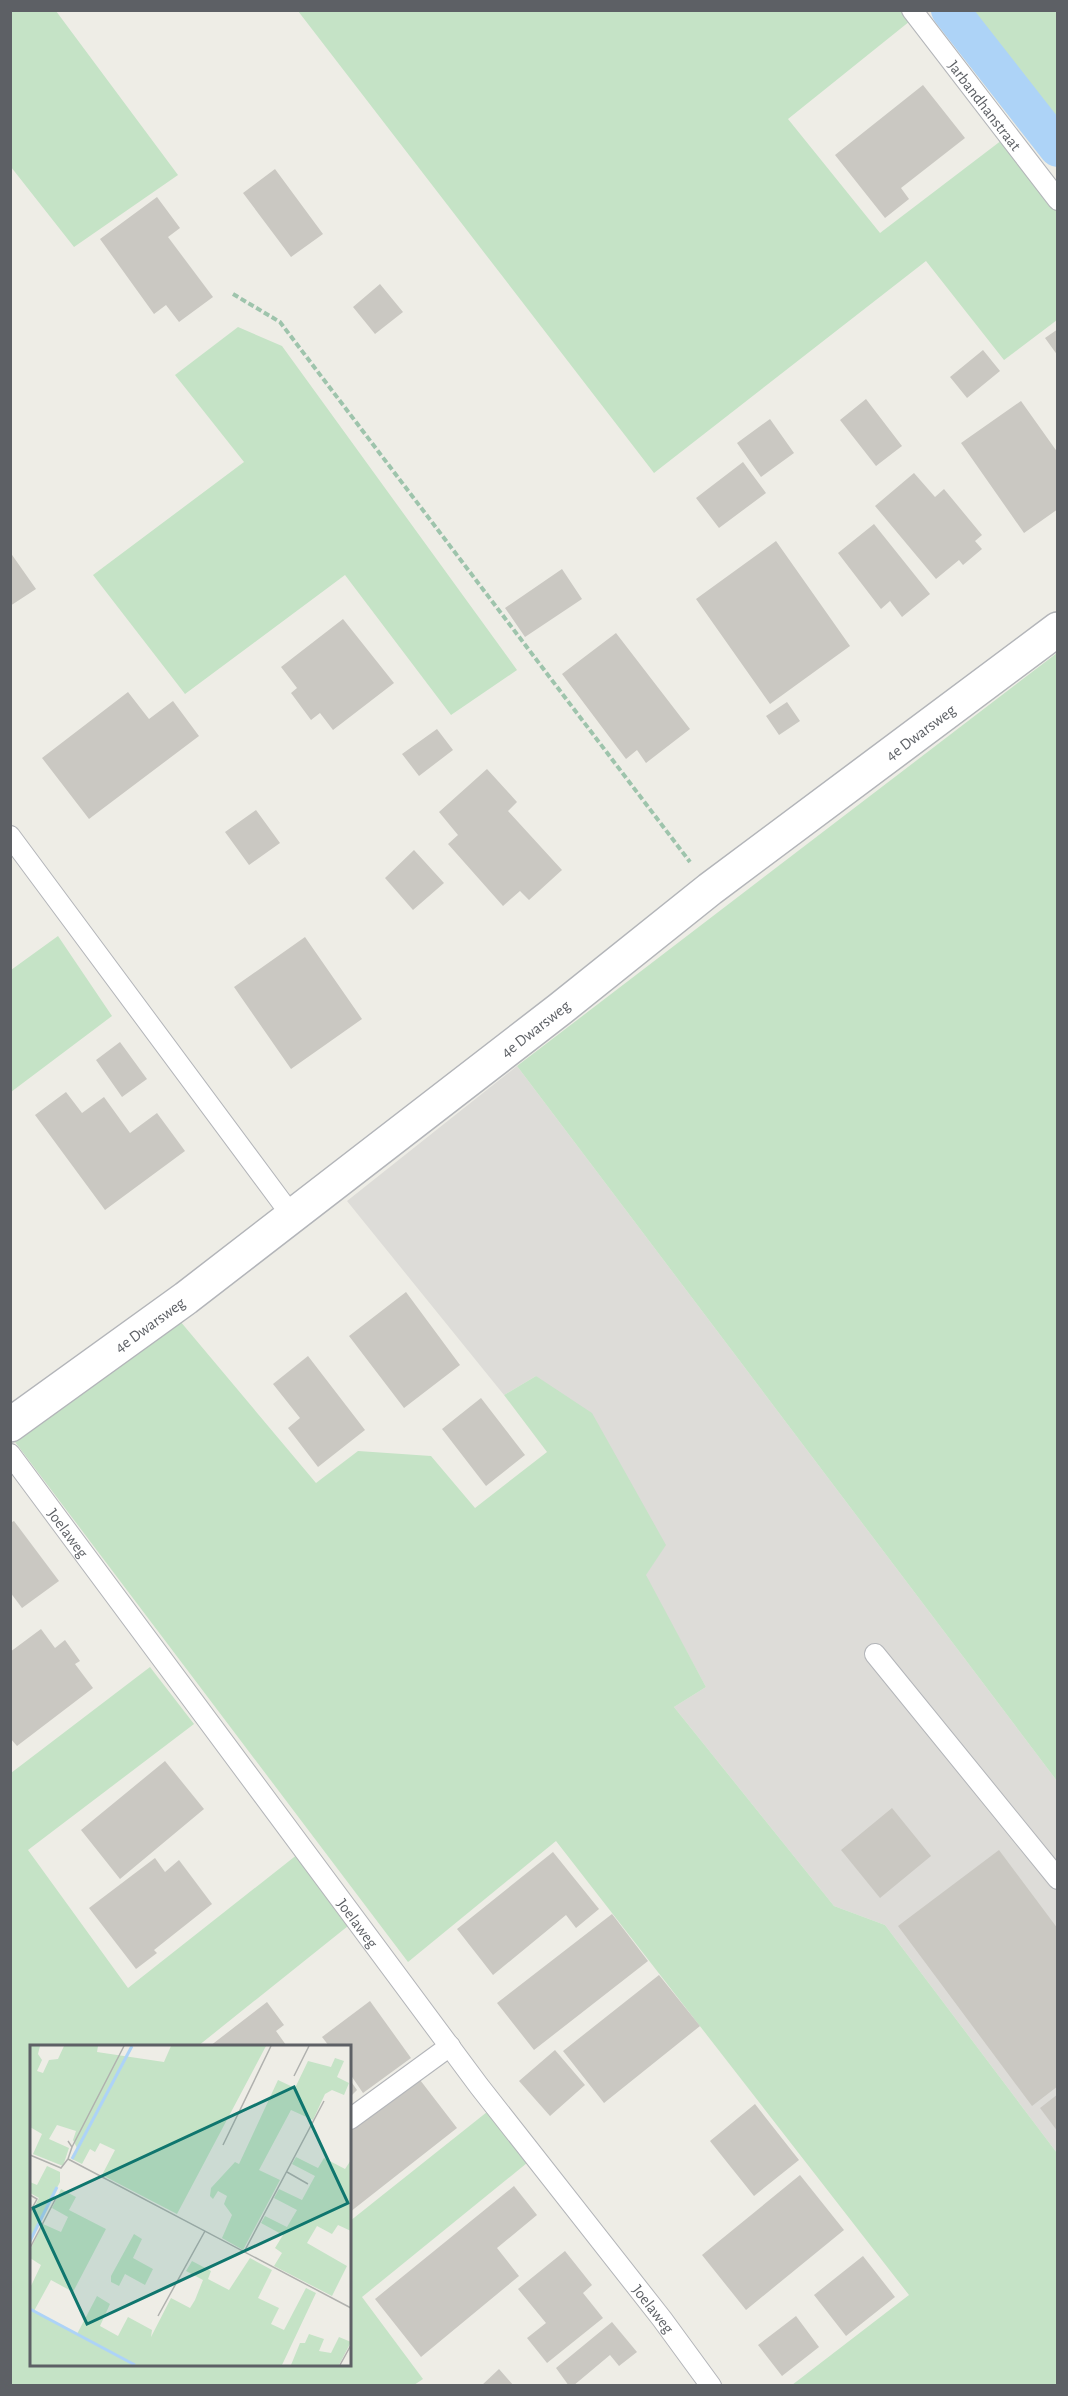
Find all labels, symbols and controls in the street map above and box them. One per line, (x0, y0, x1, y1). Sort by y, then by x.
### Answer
street label: Jarbandhanstraat (945, 58, 1024, 154)
street label: 4e Dwarsweg (883, 702, 959, 764)
street label: 4e Dwarsweg (498, 997, 573, 1061)
street label: 4e Dwarsweg (112, 1294, 188, 1356)
street label: Joelaweg (44, 1506, 91, 1561)
street label: Joelaweg (334, 1896, 381, 1951)
inset map (30, 2045, 351, 2366)
street label: Joelaweg (629, 2282, 677, 2337)

